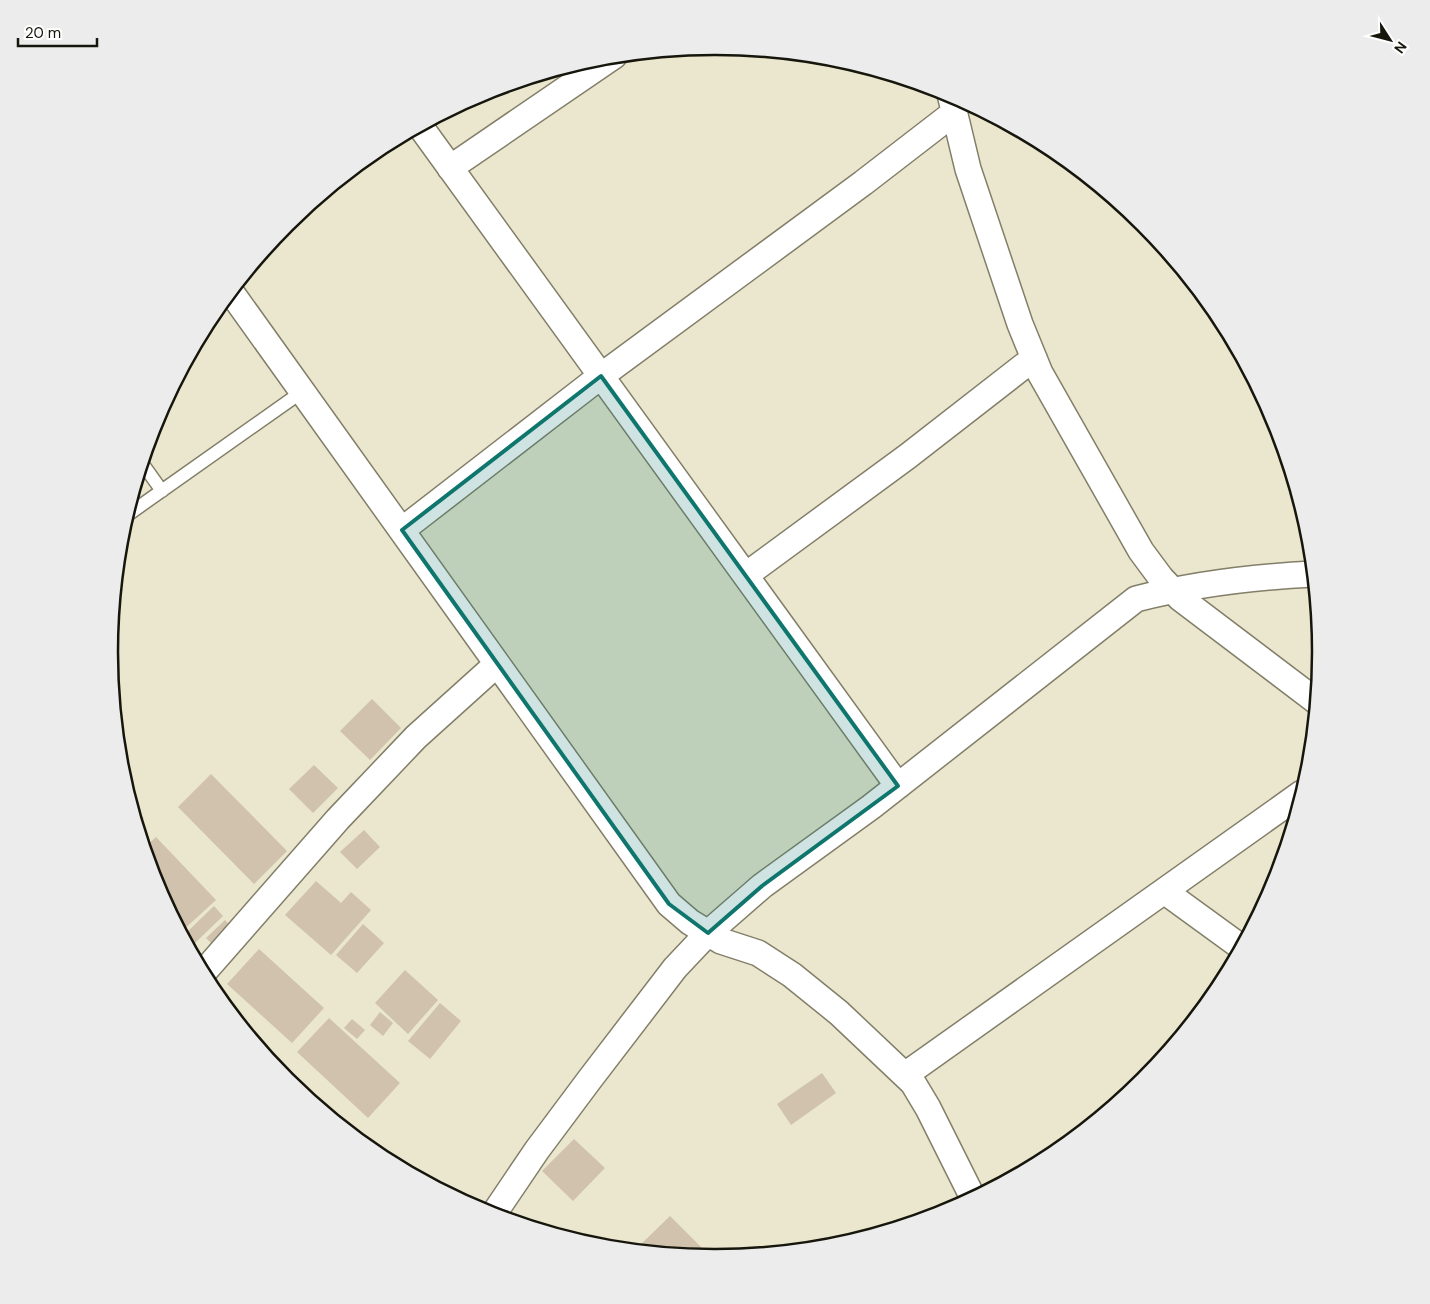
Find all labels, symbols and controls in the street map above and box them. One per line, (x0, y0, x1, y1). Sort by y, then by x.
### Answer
scale bar (18, 15, 96, 47)
north arrow (1365, 15, 1415, 65)
text: 20 m (25, 23, 61, 43)
text: N (1390, 38, 1411, 57)

